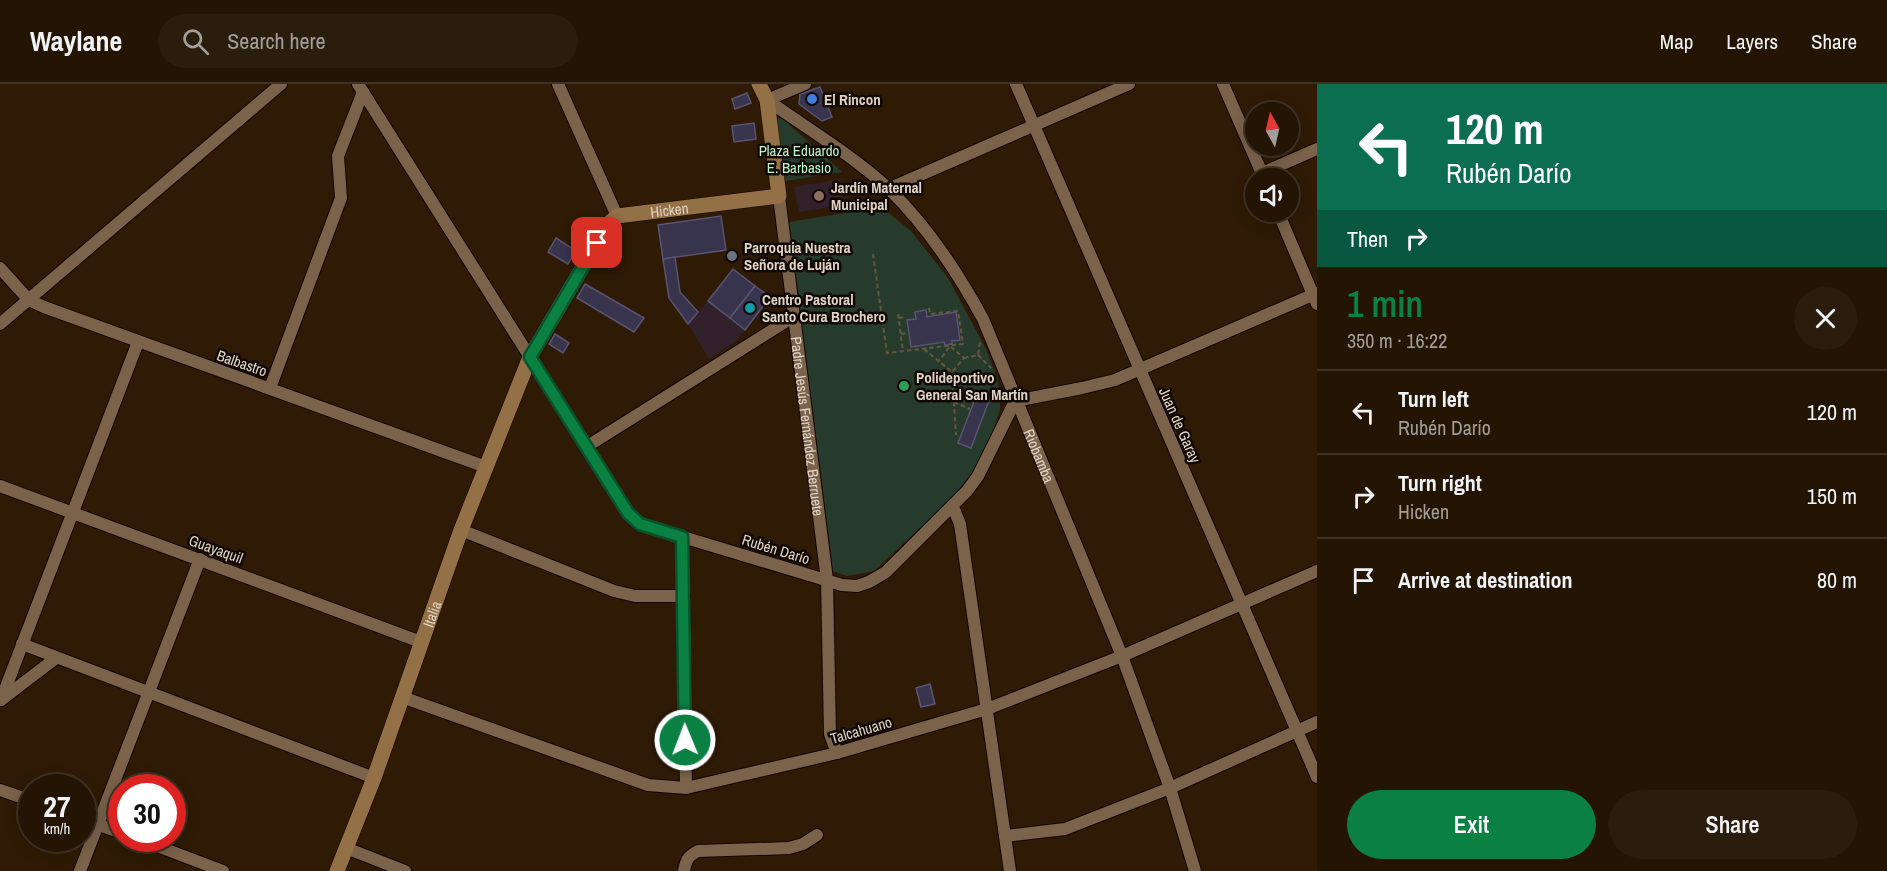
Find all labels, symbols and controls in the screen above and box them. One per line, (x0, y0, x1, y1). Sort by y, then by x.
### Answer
search box (158, 14, 578, 68)
text: Waylane (30, 22, 122, 60)
icon: search (179, 25, 212, 58)
text: Search here (227, 26, 326, 56)
text: Map (1660, 27, 1693, 56)
text: Layers (1726, 27, 1778, 56)
text: Share (1811, 27, 1857, 56)
place label: El Rincon (824, 89, 881, 110)
marker: El Rincon (805, 92, 819, 106)
text: 120 m (1446, 101, 1544, 157)
north arrow (1245, 102, 1299, 156)
map controls (1245, 102, 1299, 222)
icon: left (1347, 108, 1425, 186)
park label: Plaza Eduardo E. Barbasio (759, 140, 840, 178)
text: Rubén Darío (1446, 155, 1572, 191)
button: sound (1245, 168, 1299, 222)
place label: Jardín Maternal Municipal (831, 177, 922, 215)
marker: Jardín Maternal Municipal (812, 189, 826, 203)
street label: Hicken (649, 197, 690, 222)
pin (571, 217, 622, 268)
icon: right (1400, 222, 1433, 255)
text: Then (1347, 224, 1388, 254)
icon: arrive (580, 226, 613, 259)
place label: Parroquia Nuestra Señora de Luján (744, 237, 851, 275)
marker: Parroquia Nuestra Señora de Luján (725, 249, 739, 263)
text: 1 min (1347, 280, 1423, 328)
button: close (1794, 287, 1857, 350)
place label: Centro Pastoral Santo Cura Brochero (762, 289, 886, 327)
marker: Centro Pastoral Santo Cura Brochero (743, 301, 757, 315)
text: 350 m · 16:22 (1347, 327, 1447, 354)
street label: Padre Jesús Fernández Berruete (786, 335, 829, 517)
street label: Balbastro (214, 345, 270, 381)
place label: Polideportivo General San Martín (916, 367, 1028, 405)
marker: Polideportivo General San Martín (897, 379, 911, 393)
street label: Juan de Garay (1154, 384, 1206, 467)
text: Turn left (1398, 384, 1469, 414)
icon: left (1347, 396, 1380, 429)
text: 120 m (1807, 397, 1857, 427)
text: Rubén Darío (1398, 414, 1491, 441)
street label: Riobamba (1019, 425, 1060, 486)
text: Turn right (1398, 468, 1482, 498)
icon: right (1347, 480, 1380, 513)
text: 150 m (1807, 481, 1857, 511)
text: Hicken (1398, 498, 1449, 525)
street label: Rubén Darío (740, 529, 813, 569)
street label: Guayaquil (186, 530, 246, 568)
icon: arrive (1347, 564, 1380, 597)
text: Arrive at destination (1398, 565, 1572, 595)
text: 80 m (1817, 565, 1857, 595)
street label: Italia (417, 598, 446, 630)
position arrow (653, 708, 717, 772)
street label: Talcahuano (828, 711, 894, 749)
speed limit sign: 30 (108, 774, 186, 852)
text: 27 (43, 786, 71, 826)
button: Exit (1347, 790, 1596, 859)
button: Share (1608, 790, 1857, 859)
text: km/h (44, 818, 70, 839)

